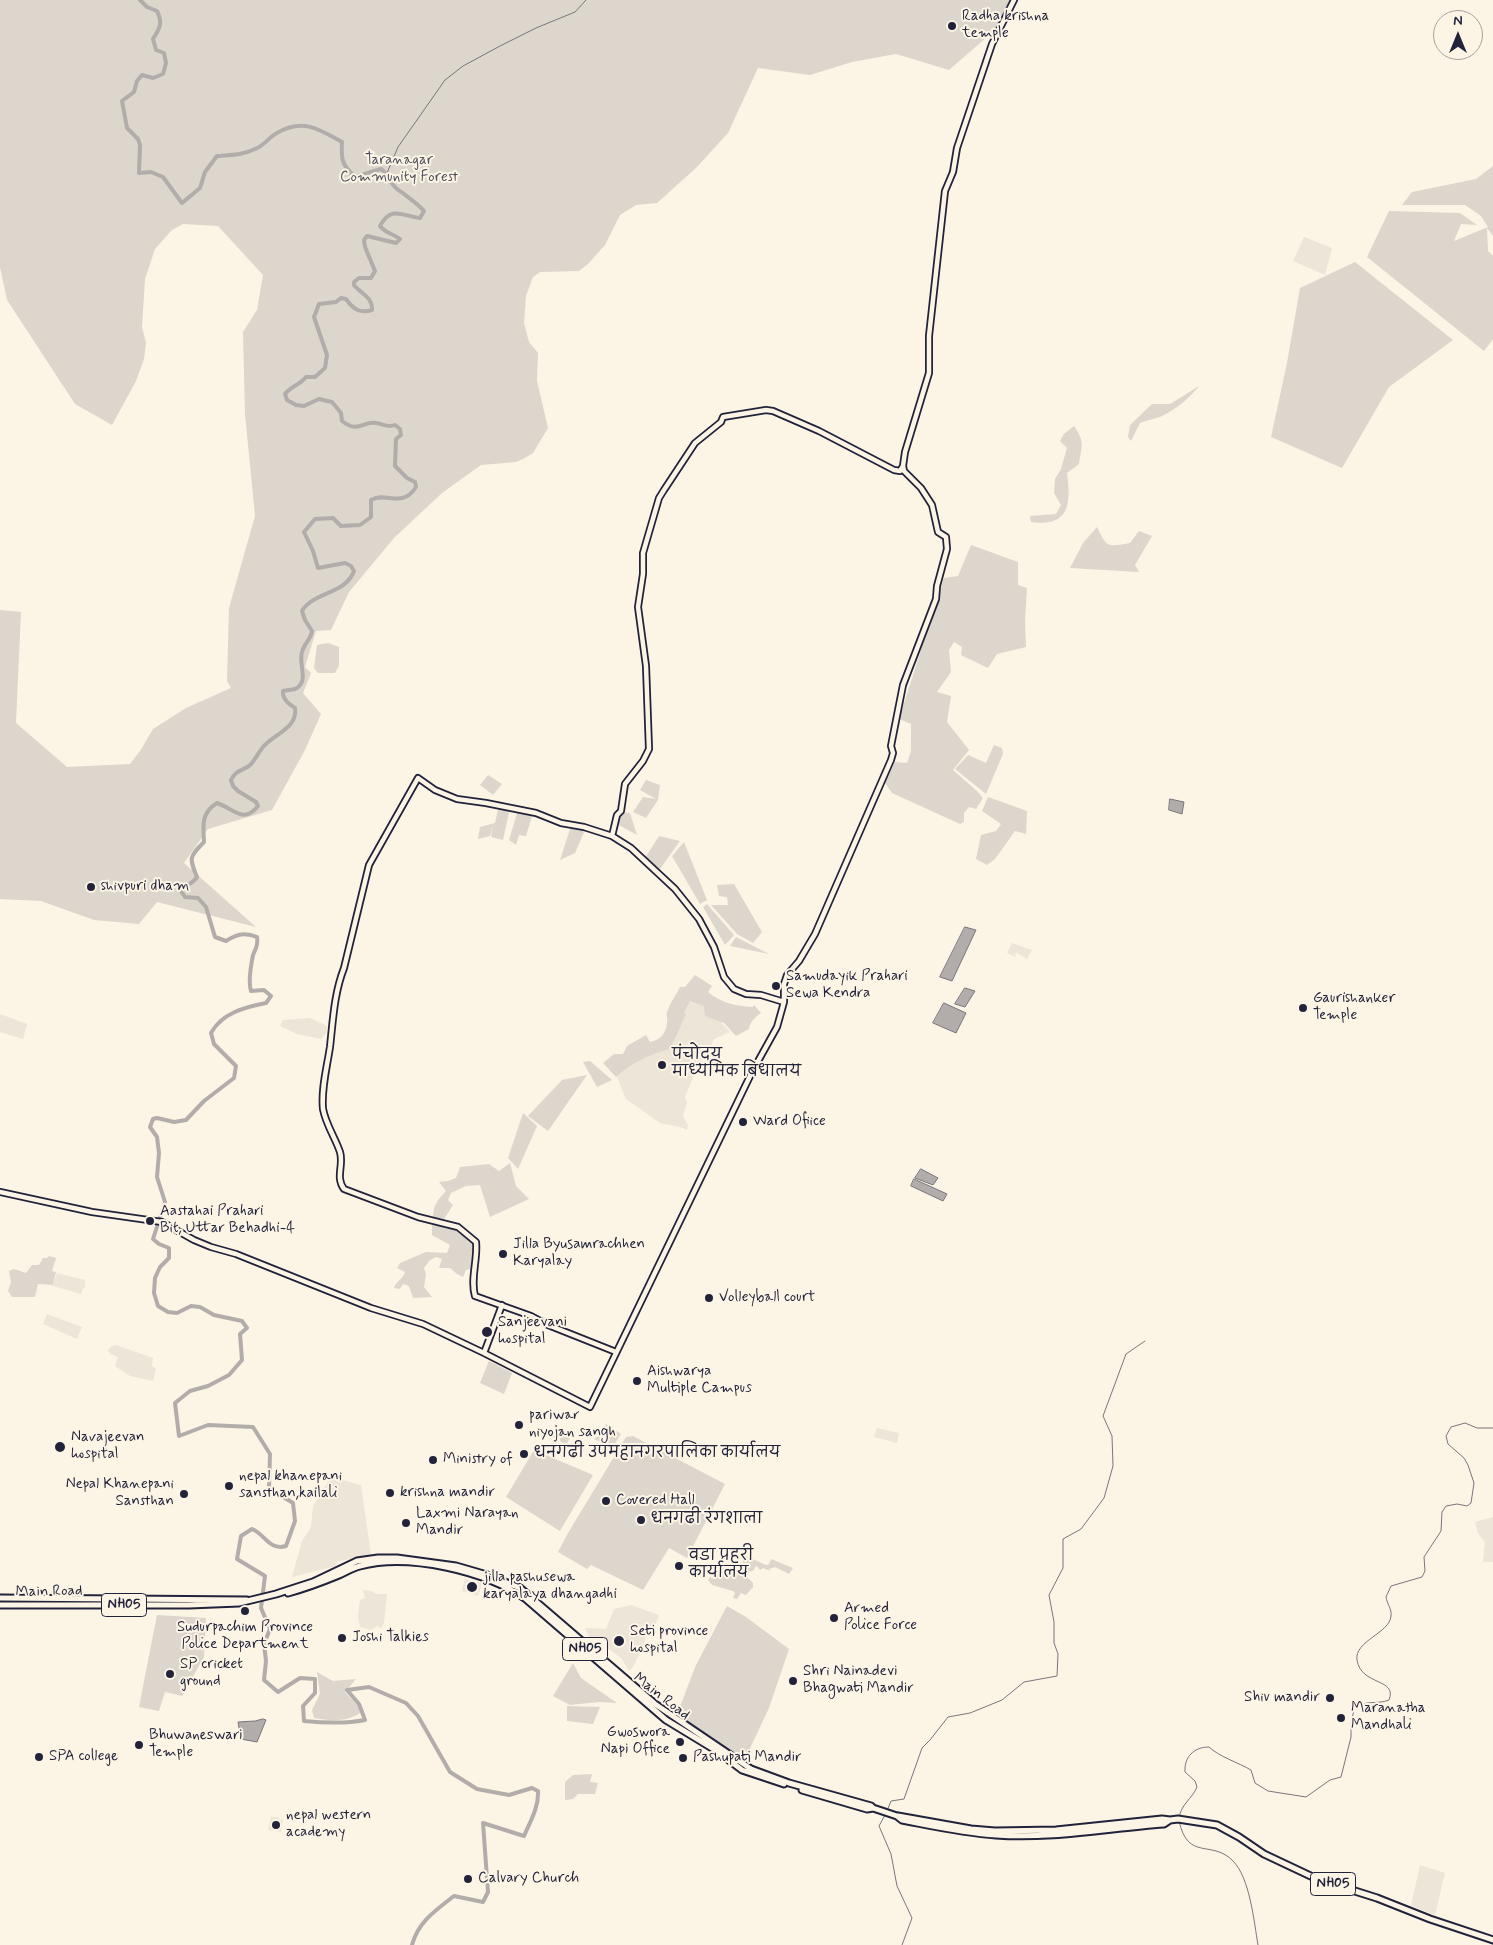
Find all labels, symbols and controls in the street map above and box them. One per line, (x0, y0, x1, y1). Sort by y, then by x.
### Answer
place label: Radha krishna temple (962, 8, 1049, 43)
north arrow (1433, 10, 1483, 60)
text: N (1453, 12, 1463, 30)
marker: Radha krishna temple (946, 20, 958, 32)
park label: Taranagar Community Forest (340, 152, 458, 187)
place label: shivpuri dham (101, 878, 189, 896)
marker: shivpuri dham (85, 881, 97, 893)
place label: Samudayik Prahari Sewa Kendra (786, 968, 908, 1003)
marker: Samudayik Prahari Sewa Kendra (770, 980, 782, 992)
place label: Gaurishanker Temple (1313, 990, 1395, 1025)
marker: Gaurishanker Temple (1297, 1002, 1309, 1014)
place label: पंचोदय माध्यमिक बिधालय (672, 1047, 801, 1082)
marker: पंचोदय माध्यमिक बिधालय (656, 1059, 668, 1071)
place label: Ward Ofiice (753, 1113, 826, 1131)
marker: Ward Ofiice (737, 1116, 749, 1128)
place label: Aastahai Prahari Bit, Uttar Behadhi-4 (160, 1203, 295, 1238)
marker: Aastahai Prahari Bit, Uttar Behadhi-4 (144, 1215, 156, 1227)
place label: Jilla Byusamrachhen Karyalay (513, 1236, 645, 1271)
marker: Jilla Byusamrachhen Karyalay (497, 1248, 509, 1260)
place label: Volleyball court (719, 1289, 815, 1307)
marker: Volleyball court (703, 1292, 715, 1304)
place label: Sanjeevani hospital (498, 1314, 567, 1349)
marker: Sanjeevani hospital (480, 1325, 494, 1339)
place label: Aishwarya Multiple Campus (647, 1363, 752, 1398)
marker: Aishwarya Multiple Campus (631, 1375, 643, 1387)
place label: pariwar niyojan sangh (529, 1407, 616, 1442)
marker: pariwar niyojan sangh (513, 1419, 525, 1431)
place label: Navajeevan hospital (71, 1429, 144, 1464)
marker: Navajeevan hospital (53, 1440, 67, 1454)
place label: धनगढी उपमहानगरपालिका कार्यालय (534, 1445, 780, 1463)
marker: धनगढी उपमहानगरपालिका कार्यालय (518, 1448, 530, 1460)
place label: Ministry of (443, 1451, 513, 1469)
marker: Ministry of (427, 1454, 439, 1466)
place label: nepal khanepani sansthan,kailali (239, 1468, 342, 1503)
place label: Nepal Khanepani Sansthan (66, 1476, 174, 1511)
marker: nepal khanepani sansthan,kailali (223, 1480, 235, 1492)
place label: krishna mandir (400, 1484, 495, 1502)
marker: krishna mandir (384, 1487, 396, 1499)
marker: Nepal Khanepani Sansthan (178, 1488, 190, 1500)
place label: Covered Hall (616, 1492, 695, 1510)
marker: Covered Hall (600, 1495, 612, 1507)
place label: Laxmi Narayan Mandir (416, 1505, 519, 1540)
place label: धनगढी रंगशाला (651, 1511, 762, 1529)
marker: धनगढी रंगशाला (635, 1514, 647, 1526)
marker: Laxmi Narayan Mandir (400, 1517, 412, 1529)
place label: वडा प्रहरी कार्यालय (689, 1548, 753, 1583)
marker: वडा प्रहरी कार्यालय (673, 1560, 685, 1572)
place label: jilla pashusewa karyalaya dhangadhi (483, 1569, 617, 1604)
marker: jilla pashusewa karyalaya dhangadhi (465, 1580, 479, 1594)
street label: Main Road (15, 1582, 83, 1602)
road number: NH05 (102, 1594, 146, 1616)
place label: Armed Police Force (844, 1600, 917, 1635)
marker: Sudurpachim Province Police Department (239, 1605, 251, 1617)
marker: Armed Police Force (828, 1612, 840, 1624)
place label: Sudurpachim Province Police Department (177, 1619, 313, 1654)
place label: Seti province hospital (630, 1623, 708, 1658)
place label: Joshi Talkies (352, 1629, 429, 1647)
marker: Joshi Talkies (336, 1632, 348, 1644)
marker: Seti province hospital (612, 1634, 626, 1648)
road number: NH05 (562, 1638, 608, 1660)
place label: SP cricket ground (180, 1656, 243, 1691)
place label: Shri Nainadevi Bhagwati Mandir (803, 1663, 914, 1698)
marker: SP cricket ground (164, 1668, 176, 1680)
street label: Main Road (629, 1669, 693, 1725)
marker: Shri Nainadevi Bhagwati Mandir (787, 1675, 799, 1687)
place label: Shiv mandir (1244, 1689, 1320, 1707)
marker: Shiv mandir (1324, 1692, 1336, 1704)
place label: Maranatha Mandhali (1351, 1700, 1426, 1735)
marker: Maranatha Mandhali (1335, 1712, 1347, 1724)
place label: Gwoswora Napi Office (601, 1724, 670, 1759)
place label: Bhuwaneswari Temple (149, 1727, 243, 1762)
marker: Gwoswora Napi Office (674, 1736, 686, 1748)
marker: Bhuwaneswari Temple (133, 1739, 145, 1751)
place label: SPA college (49, 1748, 118, 1766)
place label: Pashupati Mandir (693, 1749, 802, 1767)
marker: SPA college (33, 1751, 45, 1763)
marker: Pashupati Mandir (677, 1752, 689, 1764)
place label: nepal western academy (286, 1807, 371, 1842)
marker: nepal western academy (270, 1819, 282, 1831)
place label: Calvary Church (478, 1870, 579, 1888)
road number: NH05 (1310, 1872, 1356, 1896)
marker: Calvary Church (462, 1873, 474, 1885)

